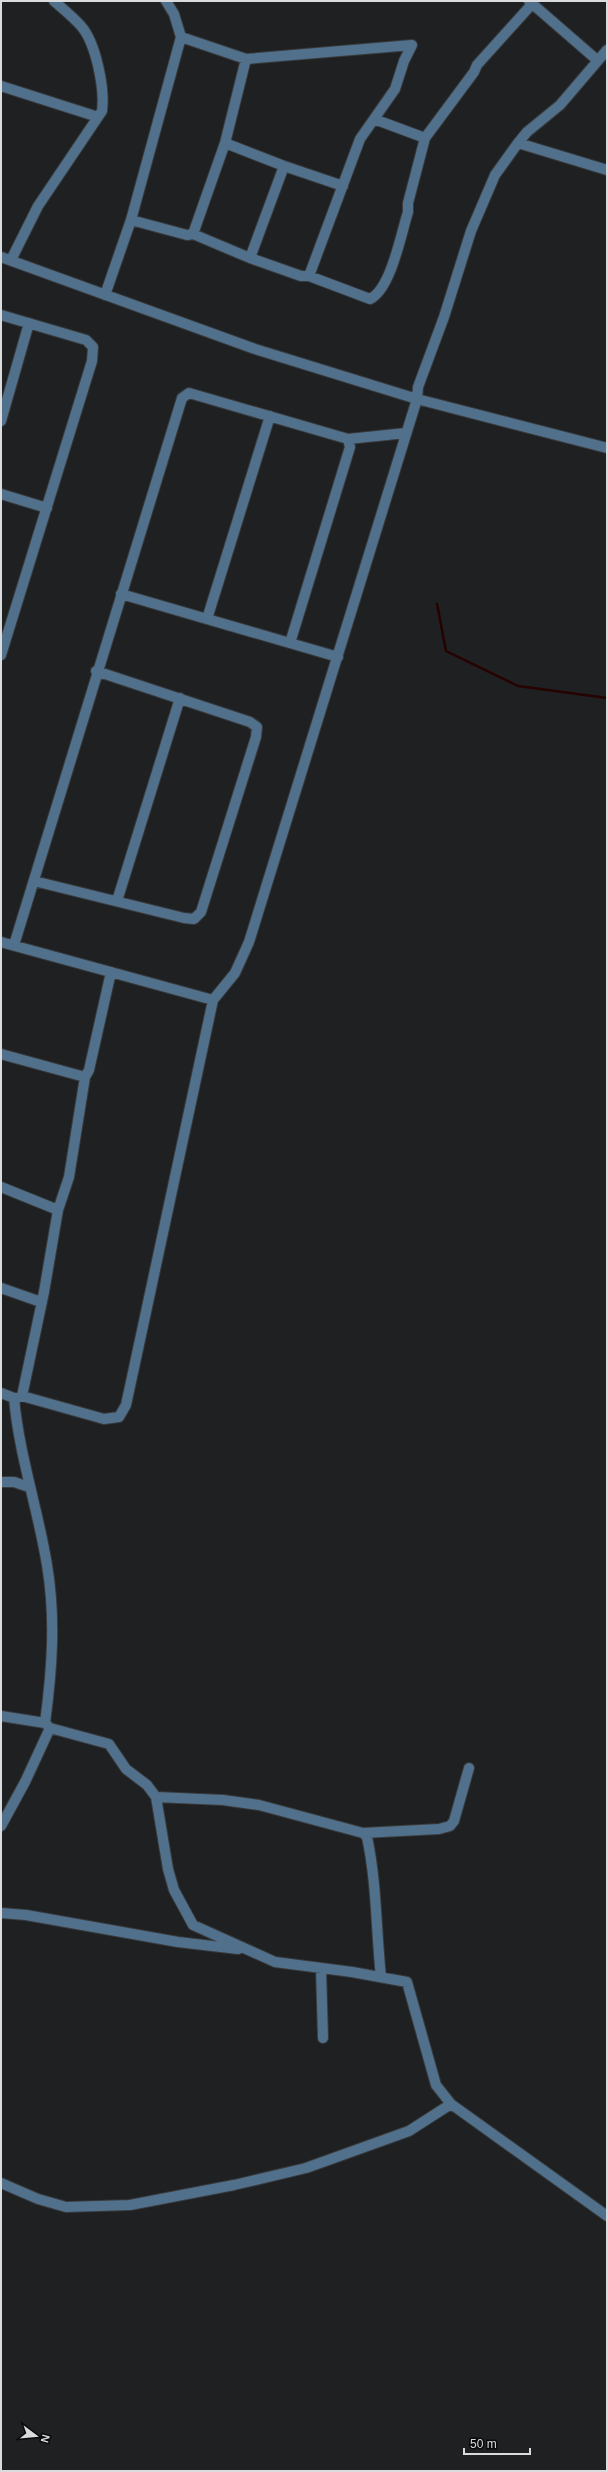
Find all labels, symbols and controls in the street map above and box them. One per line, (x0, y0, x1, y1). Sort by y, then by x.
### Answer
north arrow (16, 2416, 56, 2456)
scale bar (464, 2430, 530, 2456)
text: N (39, 2433, 52, 2444)
text: 50 m (470, 2437, 497, 2451)

